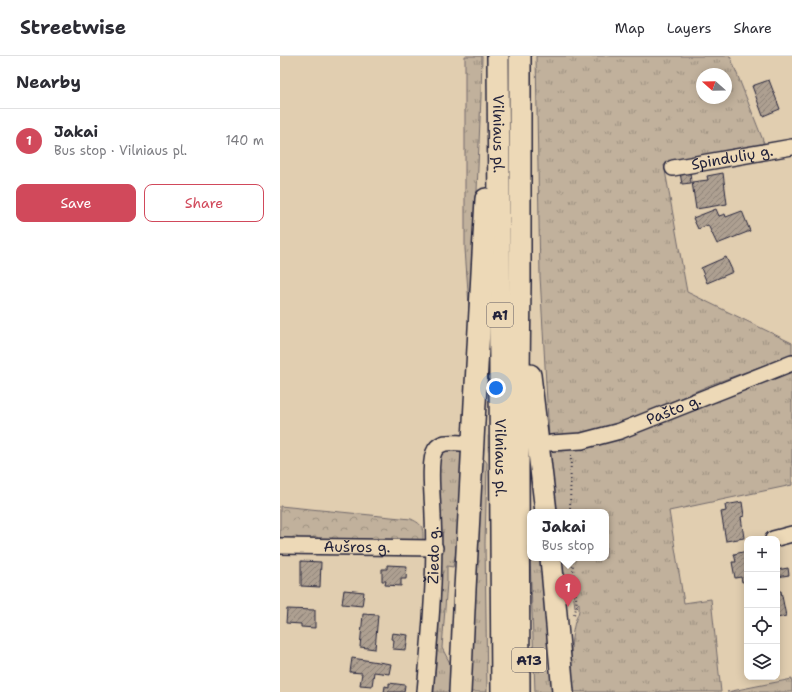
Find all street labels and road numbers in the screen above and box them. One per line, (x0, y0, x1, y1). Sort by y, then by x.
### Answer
street label: Vilniaus pl. (488, 95, 509, 174)
street label: Spindulių g. (690, 141, 775, 175)
road number: A1 (487, 303, 513, 327)
street label: Pašto g. (643, 390, 704, 430)
street label: Vilniaus pl. (490, 419, 511, 498)
street label: Žiedo g. (422, 526, 444, 585)
street label: Aušros g. (323, 537, 391, 557)
road number: A13 (512, 648, 546, 672)

